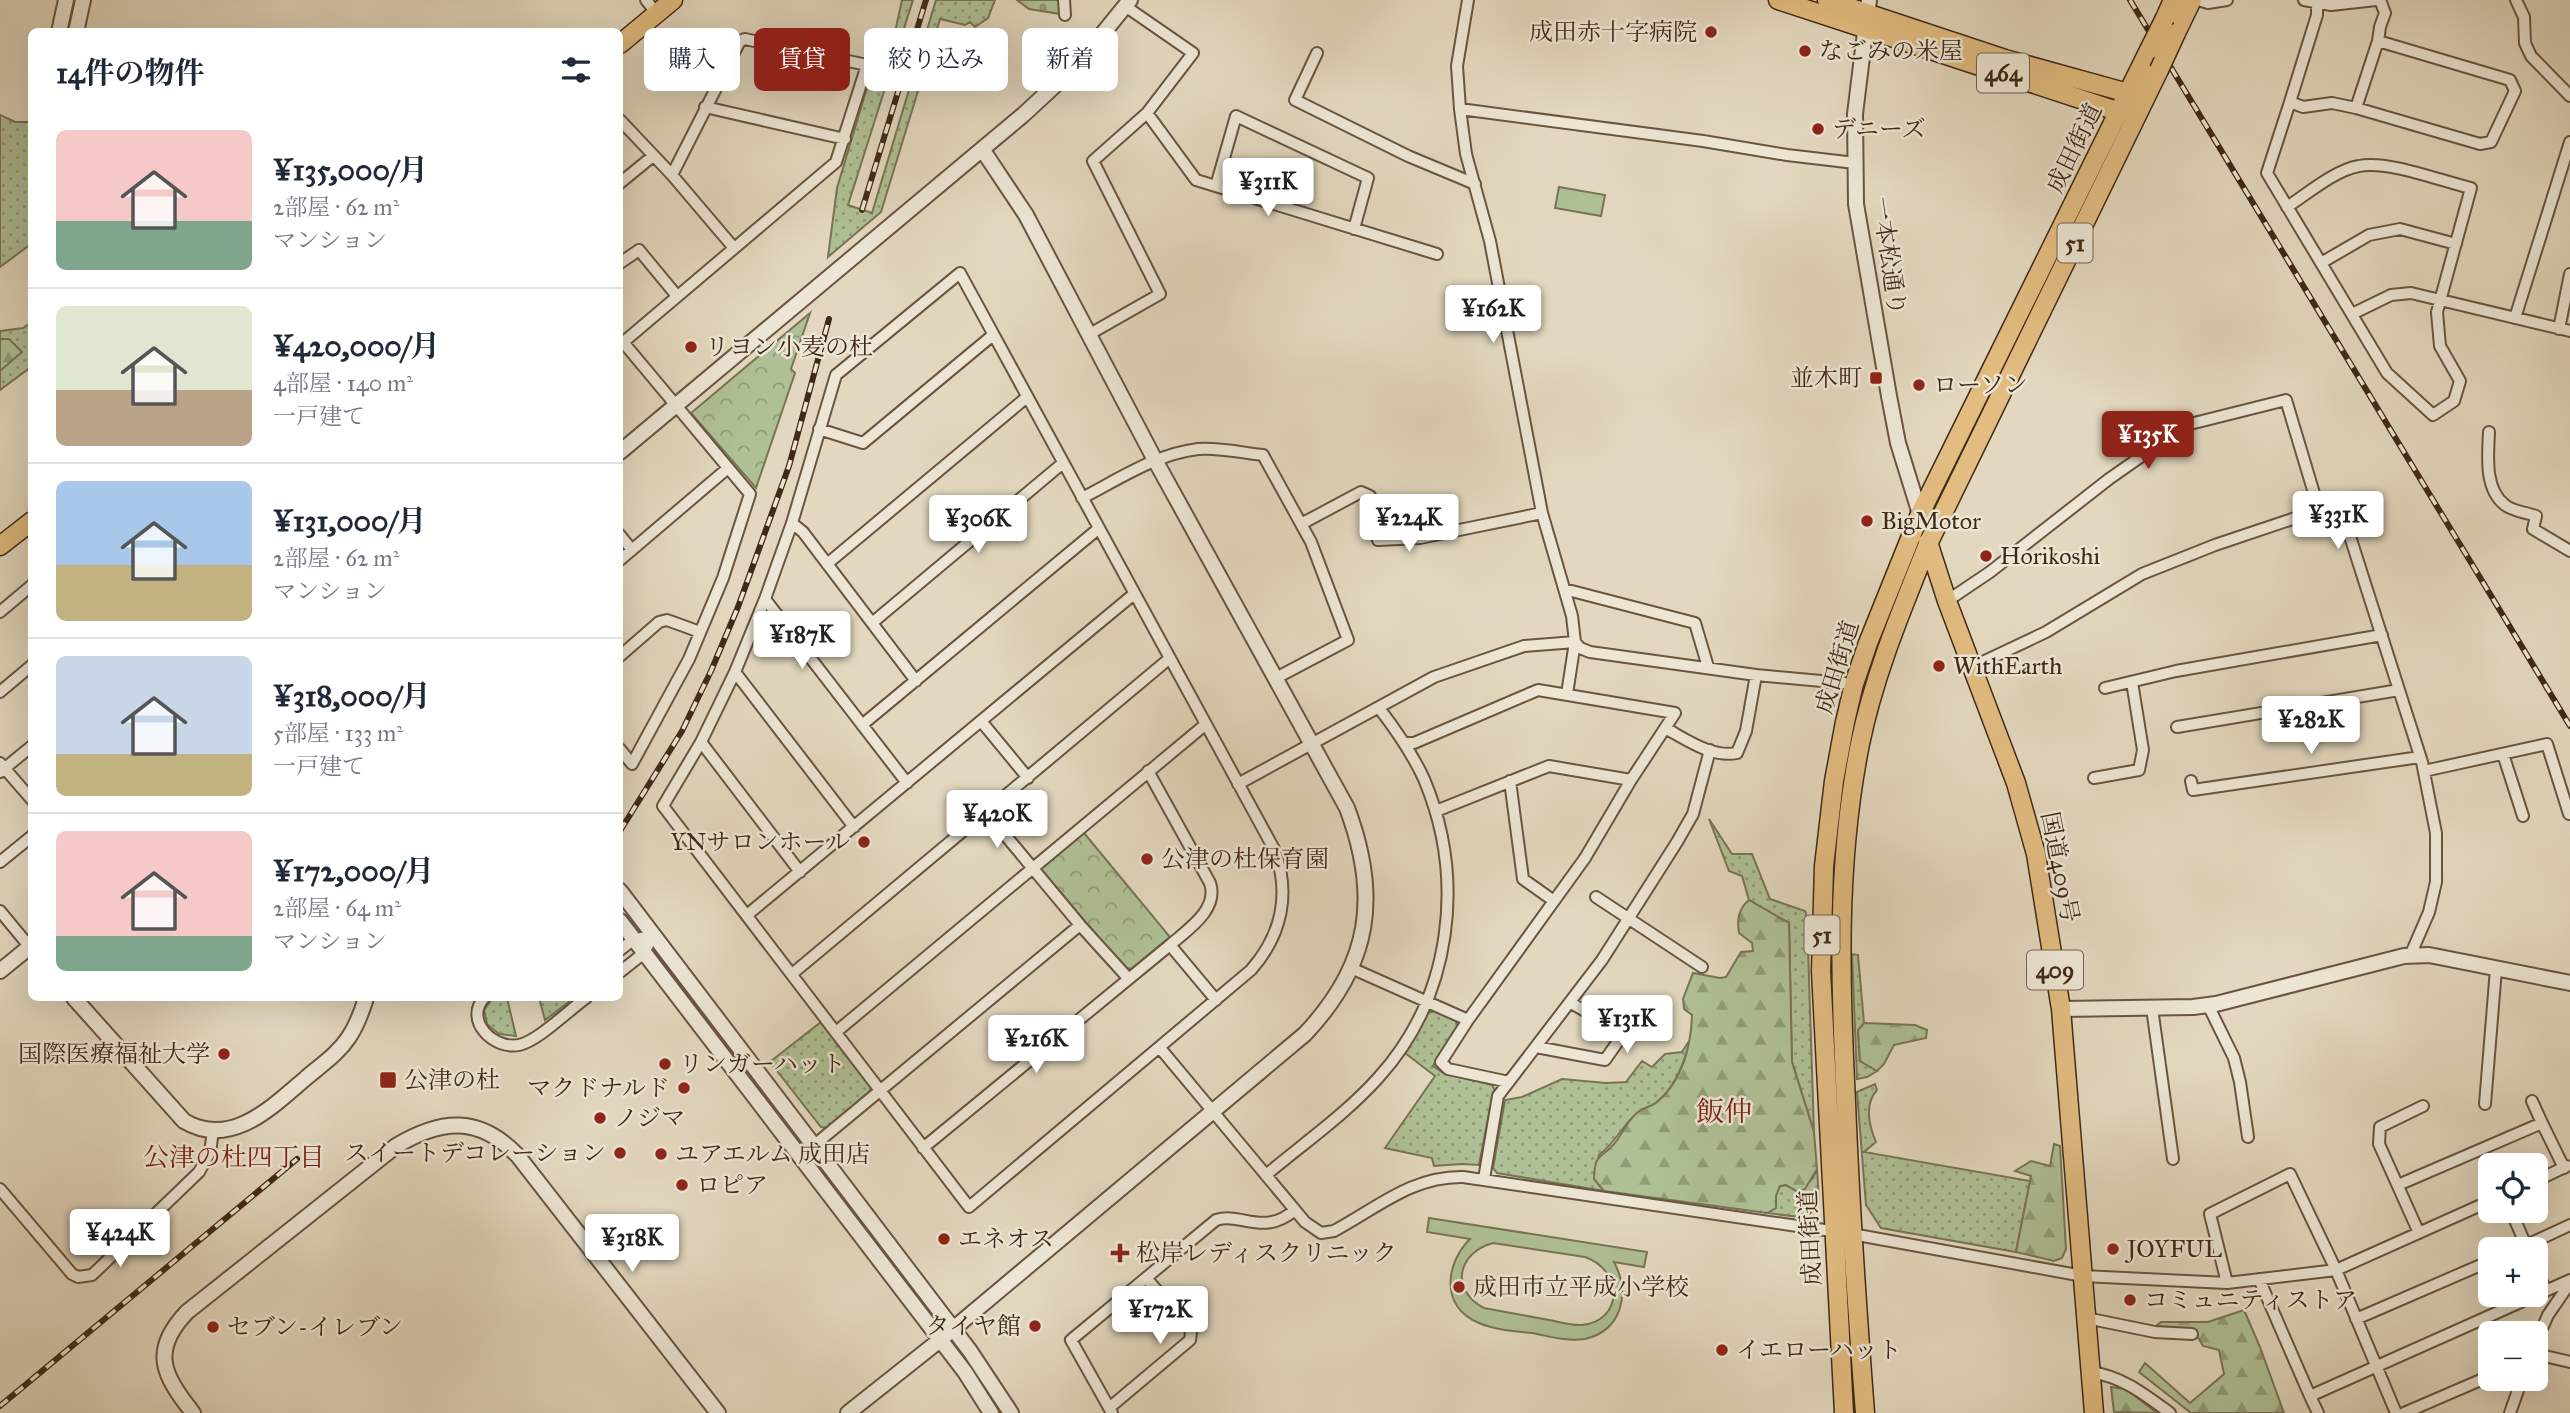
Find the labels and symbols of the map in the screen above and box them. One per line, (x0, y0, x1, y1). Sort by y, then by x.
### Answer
place label: 成田赤十字病院 (1529, 17, 1697, 47)
marker: 成田赤十字病院 (1703, 24, 1719, 40)
place label: なごみの米屋 (1819, 36, 1963, 66)
marker: なごみの米屋 (1797, 43, 1813, 59)
road number: 464 (1977, 54, 2029, 92)
street label: 成田街道 (2039, 98, 2109, 198)
place label: デニーズ (1832, 114, 1926, 144)
marker: デニーズ (1810, 121, 1826, 137)
pin: ¥311K (1219, 158, 1317, 218)
street label: 一本松通り (1866, 194, 1912, 318)
road number: 51 (2058, 224, 2092, 262)
pin: ¥162K (1444, 286, 1542, 345)
place label: リヨン小麦の杜 (705, 332, 873, 362)
marker: リヨン小麦の杜 (683, 339, 699, 355)
place label: 並木町 (1790, 363, 1862, 393)
marker: 並木町 (1868, 370, 1884, 386)
place label: ローソン (1933, 370, 2028, 400)
marker: ローソン (1911, 377, 1927, 393)
pin: ¥135K (2099, 412, 2197, 471)
pin: ¥331K (2289, 491, 2387, 551)
pin: ¥224K (1360, 494, 1458, 554)
pin: ¥306K (929, 496, 1027, 555)
place label: BigMotor (1881, 506, 1981, 536)
marker: BigMotor (1859, 513, 1875, 529)
place label: Horikoshi (2000, 541, 2101, 571)
marker: Horikoshi (1978, 548, 1994, 564)
pin: ¥187K (753, 612, 851, 671)
street label: 成田街道 (1809, 617, 1865, 717)
place label: WithEarth (1953, 651, 2062, 681)
marker: WithEarth (1931, 658, 1947, 674)
pin: ¥282K (2262, 696, 2360, 756)
pin: ¥420K (948, 790, 1046, 850)
street label: 国道409号 (2035, 809, 2085, 925)
place label: YNサロンホール (671, 827, 850, 857)
marker: YNサロンホール (856, 834, 872, 850)
place label: 公津の杜保育園 (1161, 844, 1329, 874)
marker: 公津の杜保育園 (1139, 851, 1155, 867)
road number: 51 (1804, 916, 1840, 954)
road number: 409 (2027, 951, 2083, 990)
pin: ¥131K (1578, 996, 1676, 1055)
pin: ¥216K (987, 1016, 1085, 1075)
place label: 国際医療福祉大学 (18, 1039, 210, 1069)
marker: 国際医療福祉大学 (216, 1046, 232, 1062)
place label: リンガーハット (679, 1049, 846, 1079)
marker: リンガーハット (657, 1056, 673, 1072)
place label: 公津の杜 (404, 1065, 500, 1095)
marker: 公津の杜 (378, 1070, 398, 1090)
place label: マクドナルド (527, 1073, 670, 1103)
marker: マクドナルド (676, 1080, 692, 1096)
district label: 飯仲 (1696, 1094, 1752, 1129)
place label: ノジマ (614, 1103, 685, 1133)
marker: ノジマ (592, 1110, 608, 1126)
place label: スイートデコレーション (344, 1138, 606, 1168)
place label: ユアエルム 成田店 (675, 1139, 870, 1169)
district label: 公津の杜四丁目 (143, 1141, 325, 1173)
marker: スイートデコレーション (612, 1145, 628, 1161)
marker: ユアエルム 成田店 (653, 1146, 669, 1162)
place label: ロピア (696, 1170, 768, 1200)
marker: ロピア (674, 1177, 690, 1193)
street label: 成田街道 (1793, 1189, 1827, 1287)
pin: ¥424K (71, 1210, 169, 1269)
pin: ¥318K (583, 1214, 681, 1274)
place label: エネオス (958, 1224, 1054, 1254)
marker: エネオス (936, 1231, 952, 1247)
place label: JOYFUL (2124, 1234, 2222, 1264)
place label: 松岸レディスクリニック (1136, 1238, 1397, 1268)
marker: JOYFUL (2105, 1241, 2121, 1257)
marker: 松岸レディスクリニック (1110, 1243, 1130, 1263)
place label: 成田市立平成小学校 (1473, 1272, 1689, 1302)
marker: 成田市立平成小学校 (1451, 1279, 1467, 1295)
place label: コミュニティストア (2144, 1285, 2357, 1315)
pin: ¥172K (1111, 1286, 1209, 1346)
marker: コミュニティストア (2122, 1292, 2138, 1308)
place label: タイヤ館 (925, 1311, 1021, 1341)
place label: セブン-イレブン (227, 1312, 403, 1342)
marker: タイヤ館 (1027, 1318, 1043, 1334)
marker: セブン-イレブン (205, 1319, 221, 1335)
place label: イエローハット (1736, 1335, 1902, 1365)
marker: イエローハット (1714, 1342, 1730, 1358)

